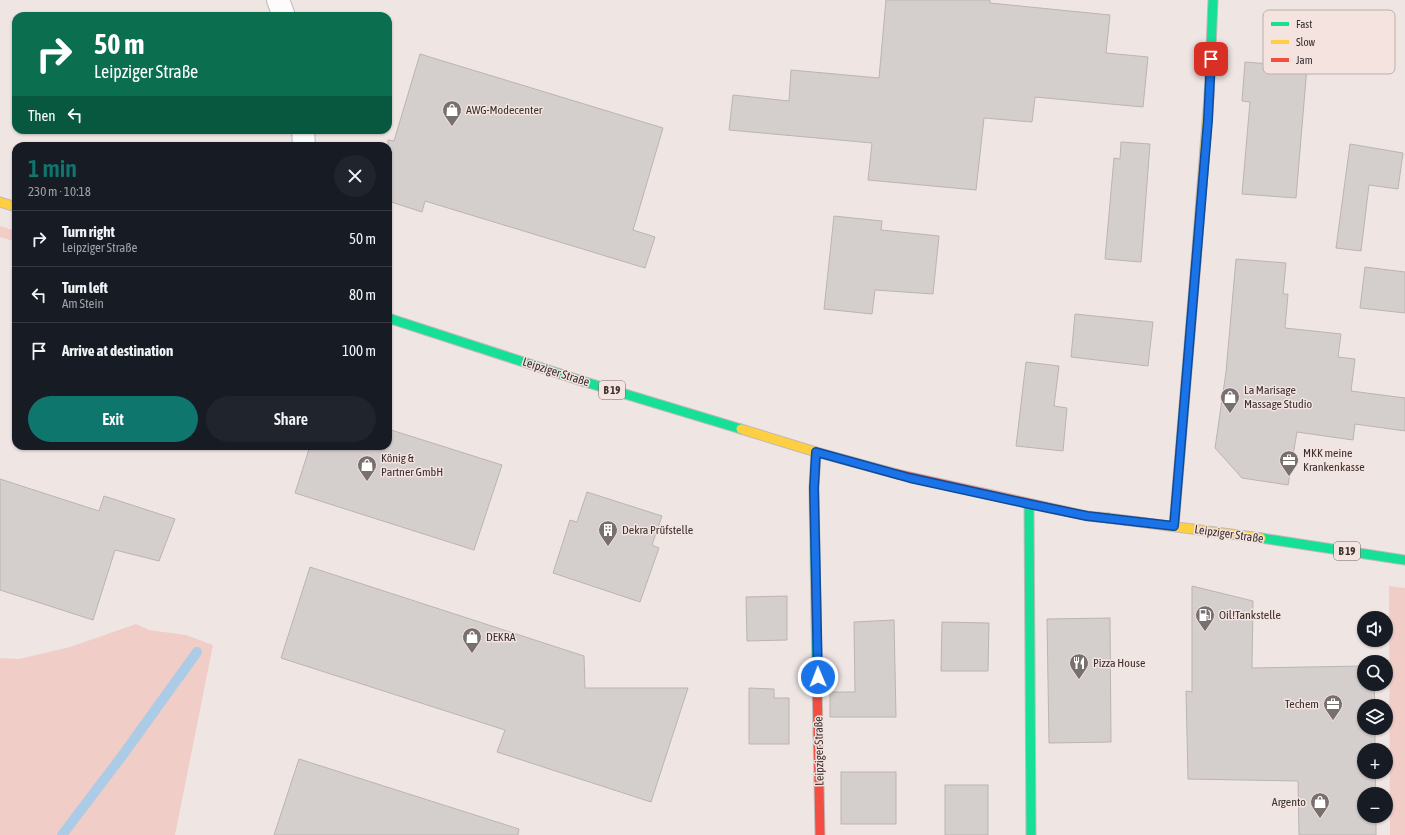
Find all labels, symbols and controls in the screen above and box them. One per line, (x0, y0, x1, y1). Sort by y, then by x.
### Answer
legend (1263, 10, 1395, 74)
text: Fast (1296, 18, 1312, 30)
icon: right (28, 28, 80, 80)
text: 50 m (94, 28, 144, 60)
text: Slow (1296, 36, 1315, 48)
pin (1194, 42, 1228, 76)
icon: arrive (1200, 48, 1222, 70)
text: Jam (1296, 54, 1313, 66)
text: Leipziger Straße (94, 61, 198, 82)
shop icon: AWG-Modecenter (441, 99, 463, 127)
place label: AWG-Modecenter (466, 103, 543, 117)
icon: left (64, 104, 86, 126)
text: Then (28, 107, 56, 124)
text: 1 min (28, 155, 77, 182)
button: close (334, 155, 376, 197)
text: 230 m · 10:18 (28, 184, 91, 199)
text: Turn right (62, 223, 115, 240)
icon: right (28, 228, 50, 250)
text: 50 m (349, 230, 376, 247)
text: Leipziger Straße (62, 240, 137, 255)
text: Turn left (62, 279, 108, 296)
icon: left (28, 284, 50, 306)
text: 80 m (349, 286, 376, 303)
text: Am Stein (62, 296, 104, 311)
icon: arrive (28, 340, 50, 362)
text: Arrive at destination (62, 342, 173, 359)
text: 100 m (342, 342, 376, 359)
street label: Leipziger Straße (521, 355, 591, 389)
road number: B 19 (599, 381, 625, 399)
place label: La Marisage Massage Studio (1244, 383, 1312, 411)
shop icon: La Marisage Massage Studio (1219, 386, 1241, 414)
button: Exit (28, 396, 198, 442)
button: Share (206, 396, 376, 442)
place label: MKK meine Krankenkasse (1303, 446, 1365, 474)
office icon: MKK meine Krankenkasse (1278, 449, 1300, 477)
place label: König & Partner GmbH (381, 451, 443, 479)
shop icon: König & Partner GmbH (356, 454, 378, 482)
building icon: Dekra Prüfstelle (597, 519, 619, 547)
street label: Leipziger Straße (1194, 522, 1264, 546)
place label: Dekra Prüfstelle (622, 523, 693, 537)
road number: B 19 (1334, 542, 1360, 560)
fuel station icon: Oil!Tankstelle (1194, 604, 1216, 632)
place label: Oil!Tankstelle (1219, 608, 1281, 622)
map controls (1357, 611, 1393, 823)
button: sound (1357, 611, 1393, 647)
shop icon: DEKRA (461, 626, 483, 654)
place label: DEKRA (486, 630, 516, 644)
restaurant icon: Pizza House (1068, 652, 1090, 680)
button: search (1357, 655, 1393, 691)
position arrow (797, 656, 839, 698)
place label: Pizza House (1093, 656, 1145, 670)
office icon: Techem (1322, 693, 1344, 721)
place label: Techem (1285, 697, 1319, 711)
button: layers (1357, 699, 1393, 735)
street label: Leipziger Straße (811, 716, 827, 786)
button: + (1357, 743, 1393, 779)
button: − (1357, 787, 1393, 823)
shop icon: Argento (1309, 791, 1331, 819)
place label: Argento (1272, 795, 1306, 809)

